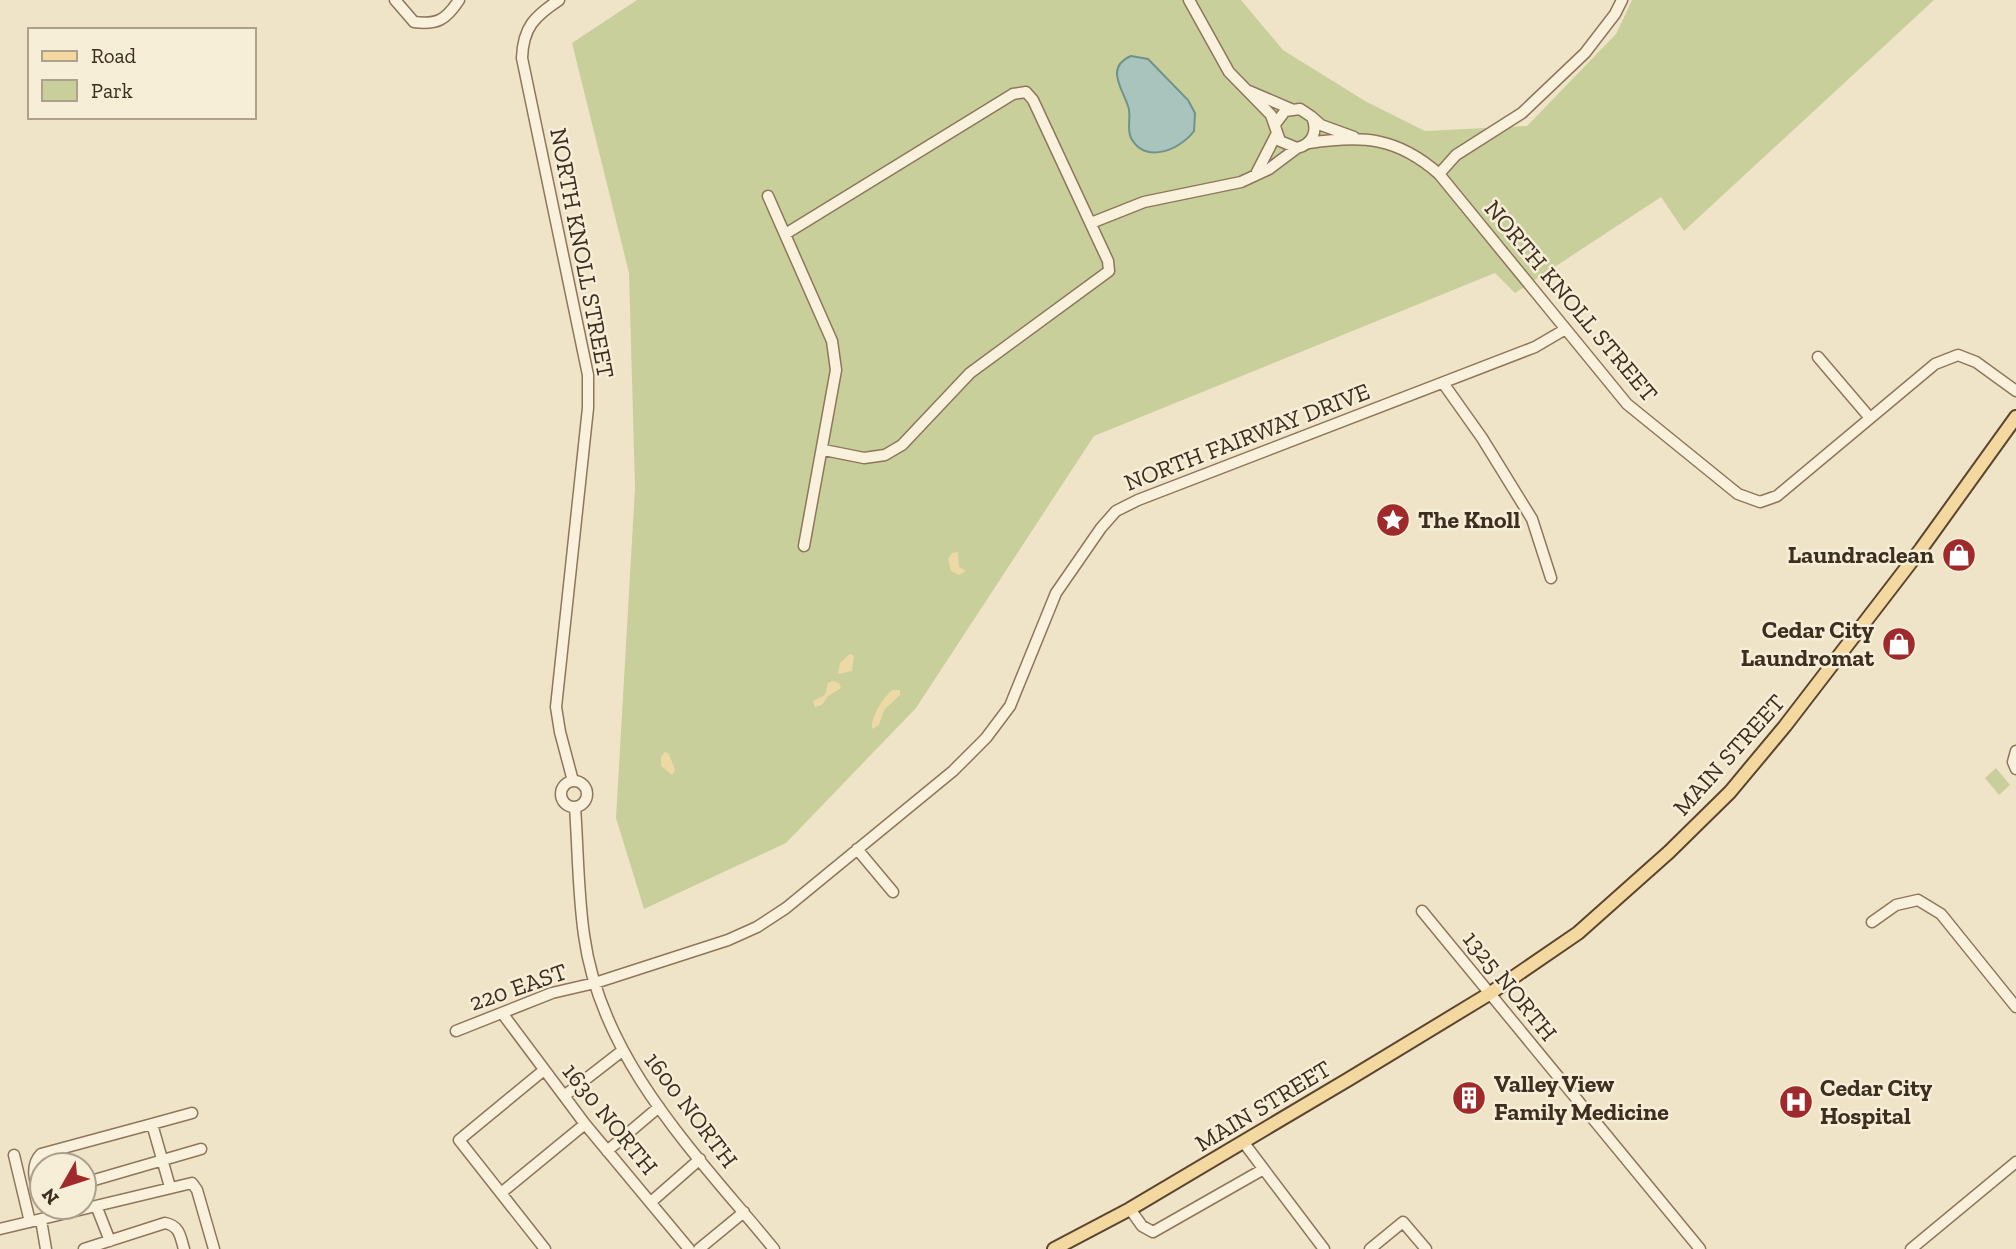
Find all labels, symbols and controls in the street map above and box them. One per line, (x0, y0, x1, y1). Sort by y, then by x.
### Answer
legend (28, 28, 256, 119)
text: Road (91, 43, 137, 68)
text: Park (91, 78, 133, 103)
street label: NORTH KNOLL STREET (544, 125, 621, 381)
street label: NORTH KNOLL STREET (1479, 194, 1664, 408)
street label: NORTH FAIRWAY DRIVE (1120, 376, 1374, 497)
place icon: The Knoll (1374, 501, 1412, 539)
place label: The Knoll (1418, 505, 1520, 534)
shop icon: Laundraclean (1940, 536, 1978, 574)
place label: Laundraclean (1788, 540, 1934, 569)
place label: Cedar City Laundromat (1741, 615, 1874, 672)
shop icon: Cedar City Laundromat (1880, 625, 1918, 663)
street label: MAIN STREET (1667, 688, 1791, 821)
street label: 1325 NORTH (1457, 925, 1564, 1047)
street label: 220 EAST (465, 956, 571, 1017)
street label: 1600 NORTH (638, 1046, 744, 1173)
street label: MAIN STREET (1190, 1054, 1336, 1157)
street label: 1630 NORTH (557, 1057, 664, 1180)
place label: Valley View Family Medicine (1494, 1069, 1669, 1126)
place label: Cedar City Hospital (1820, 1073, 1933, 1130)
building icon: Valley View Family Medicine (1450, 1079, 1488, 1117)
hospital icon: Cedar City Hospital (1777, 1083, 1815, 1121)
north arrow (28, 1151, 98, 1221)
text: N (37, 1184, 64, 1209)

